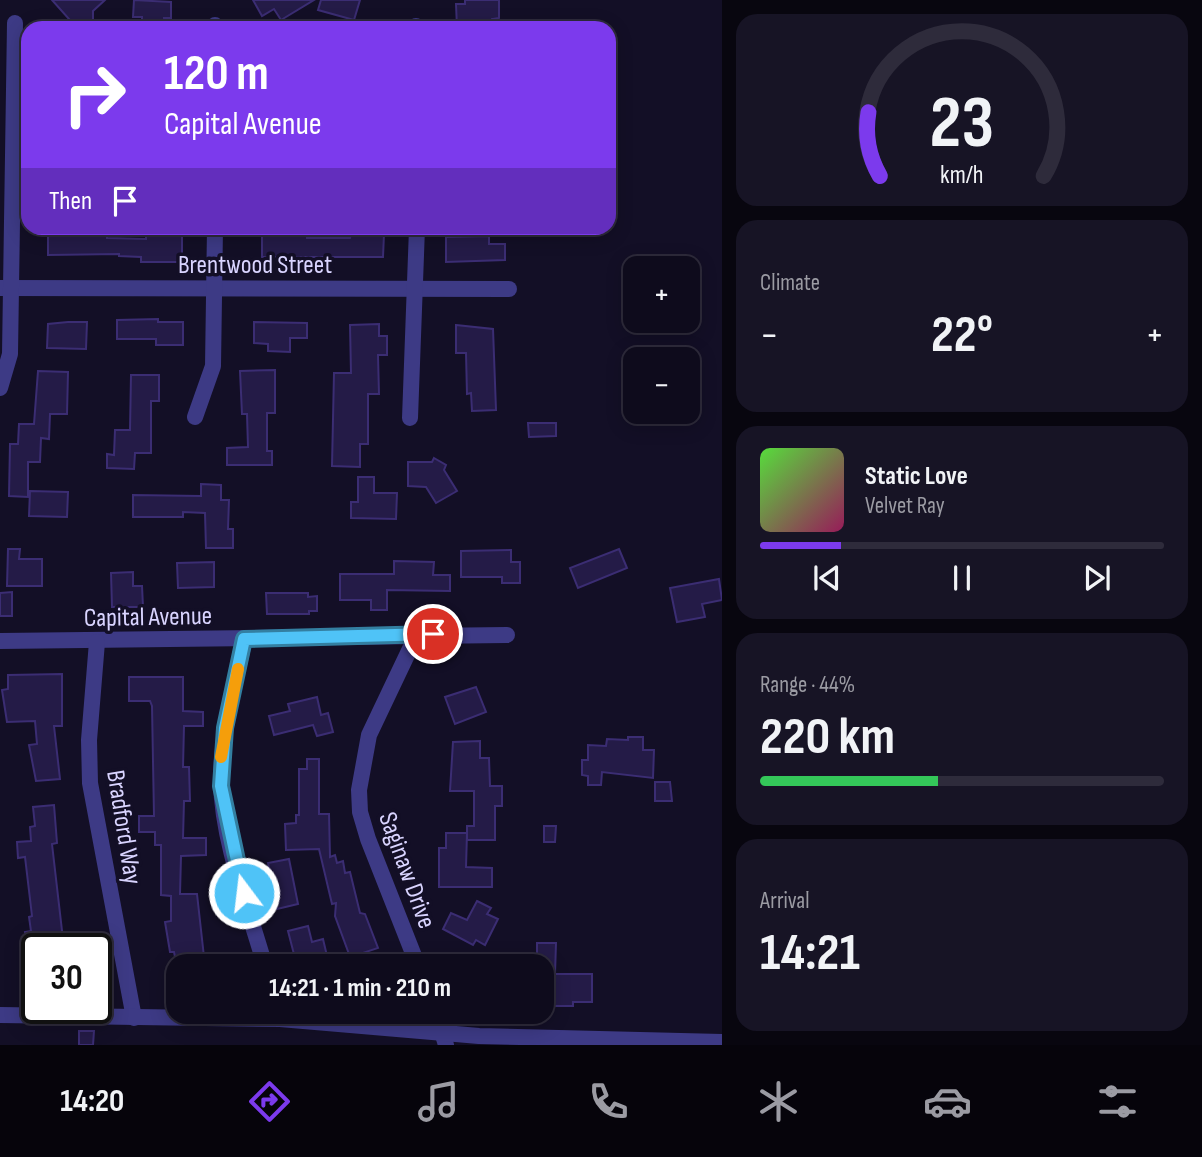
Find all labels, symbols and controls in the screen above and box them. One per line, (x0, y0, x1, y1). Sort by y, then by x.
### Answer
text: 120 m (164, 45, 269, 104)
icon: right (49, 49, 140, 140)
text: 23 (930, 80, 994, 168)
text: Capital Avenue (164, 105, 322, 144)
text: km/h (940, 160, 984, 191)
icon: arrive (106, 182, 144, 220)
text: Then (49, 186, 92, 217)
street label: Brentwood Street (178, 250, 332, 281)
map controls (623, 256, 700, 424)
button: + (623, 256, 700, 333)
text: Climate (760, 269, 820, 297)
text: 22° (931, 304, 993, 367)
text: − (760, 313, 779, 358)
text: + (1145, 313, 1164, 358)
button: − (623, 347, 700, 424)
text: Static Love (865, 461, 968, 492)
text: Velvet Ray (865, 492, 945, 520)
icon: previous (808, 559, 846, 597)
icon: pause (943, 559, 981, 597)
icon: next (1078, 559, 1116, 597)
street label: Capital Avenue (84, 601, 212, 634)
pin (403, 604, 463, 664)
icon: arrive (414, 615, 452, 653)
text: Range · 44% (760, 671, 855, 699)
text: 220 km (760, 706, 895, 769)
street label: Bradford Way (99, 768, 148, 887)
street label: Saginaw Drive (371, 808, 442, 933)
position arrow (207, 856, 281, 930)
text: Arrival (760, 887, 809, 915)
text: 14:21 (760, 922, 860, 985)
speed limit sign: 30 (21, 933, 112, 1024)
text: 14:21 · 1 min · 210 m (269, 973, 451, 1004)
icon: directions (245, 1077, 294, 1126)
icon: music (414, 1077, 463, 1126)
icon: phone (584, 1077, 633, 1126)
icon: climate (754, 1077, 803, 1126)
icon: car (923, 1077, 972, 1126)
icon: filters (1093, 1077, 1142, 1126)
text: 14:20 (60, 1082, 124, 1121)

